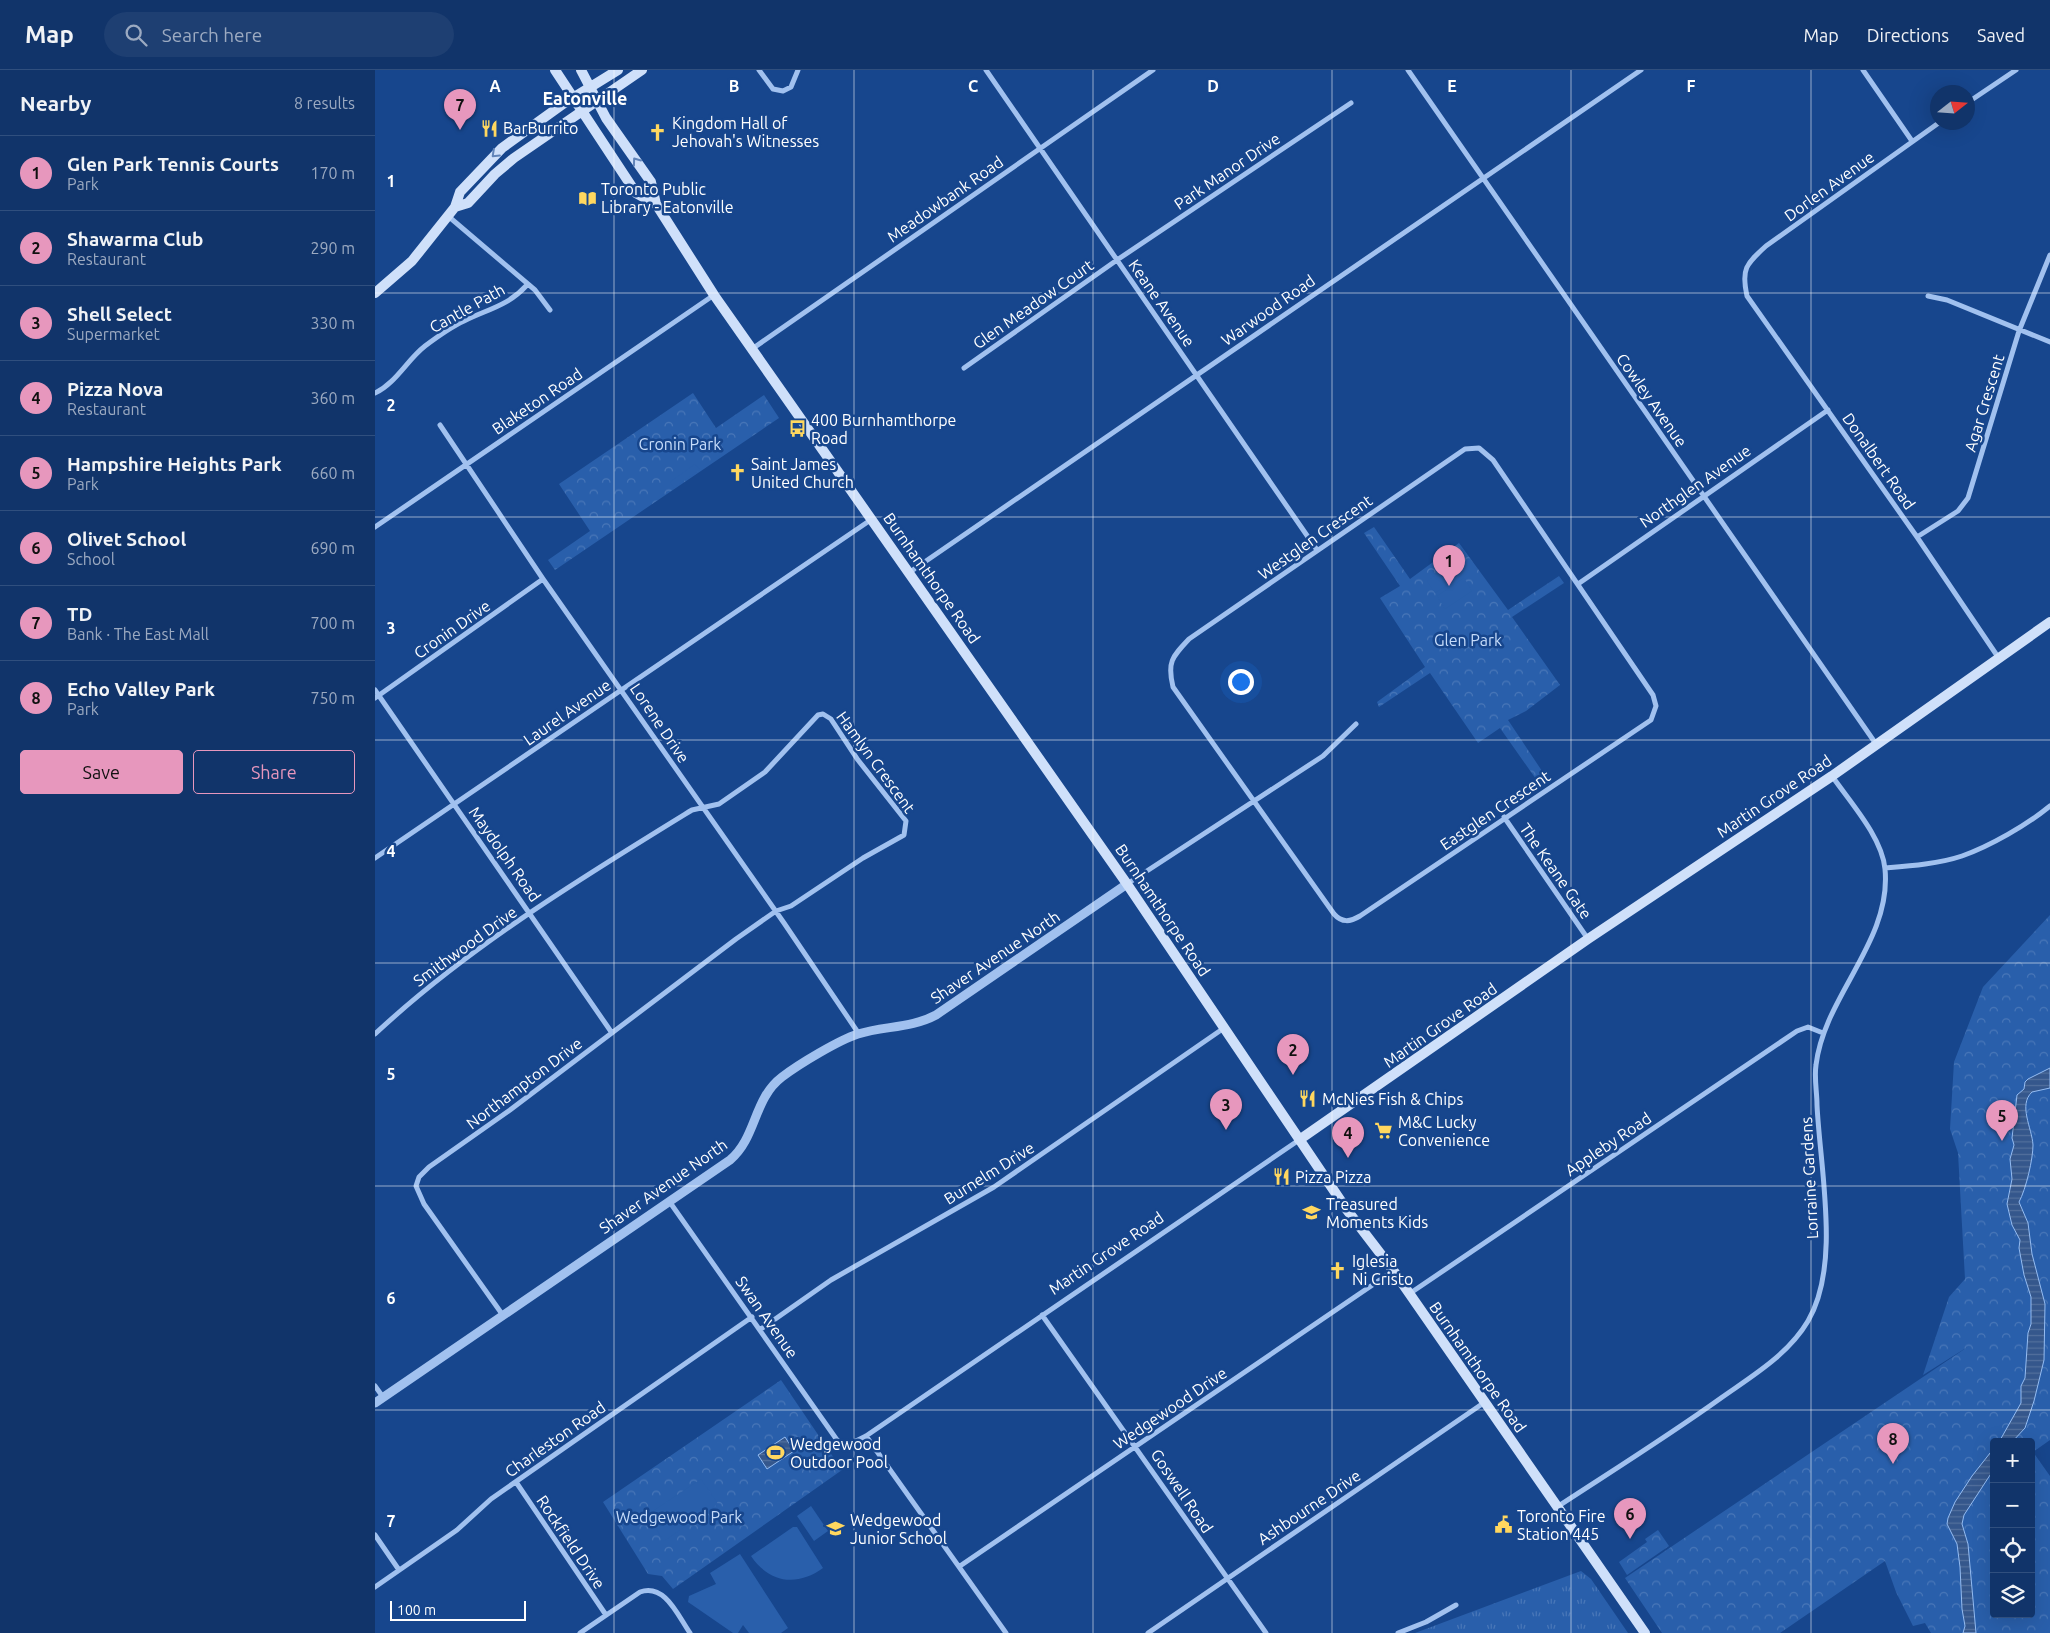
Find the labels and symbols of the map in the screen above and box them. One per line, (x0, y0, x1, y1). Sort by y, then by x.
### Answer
text: A (489, 77, 501, 95)
text: B (729, 77, 739, 95)
text: C (968, 77, 978, 95)
text: D (1207, 77, 1219, 95)
text: E (1447, 77, 1457, 95)
text: F (1687, 77, 1696, 95)
north arrow (1930, 85, 1975, 130)
district label: Eatonville (543, 88, 627, 108)
pin: 7 (444, 89, 476, 130)
place label: Kingdom Hall of Jehovah's Witnesses (672, 114, 819, 150)
restaurant icon: BarBurrito (479, 118, 499, 138)
place label: BarBurrito (503, 119, 578, 137)
church icon: Kingdom Hall of Jehovah's Witnesses (648, 122, 668, 142)
street label: Park Manor Drive (1171, 129, 1283, 213)
street label: Dorlen Avenue (1781, 147, 1877, 225)
one-way arrow (492, 148, 501, 157)
street label: Meadowbank Road (884, 152, 1006, 246)
one-way arrow (634, 158, 642, 167)
text: 1 (386, 172, 396, 190)
place label: Toronto Public Library - Eatonville (601, 180, 734, 216)
library icon: Toronto Public Library - Eatonville (577, 188, 597, 208)
street label: Glen Meadow Court (969, 255, 1097, 352)
street label: Keane Avenue (1125, 256, 1199, 350)
street label: Warwood Road (1218, 271, 1318, 349)
street label: Cantle Path (426, 280, 508, 336)
street label: Cowley Avenue (1613, 350, 1691, 450)
street label: Agar Crescent (1961, 351, 2008, 454)
street label: Blaketon Road (489, 364, 585, 438)
text: 2 (386, 396, 396, 414)
street label: Donalbert Road (1839, 409, 1919, 513)
place label: 400 Burnhamthorpe Road (811, 411, 956, 447)
bus stop icon: 400 Burnhamthorpe Road (787, 419, 807, 439)
park label: Cronin Park (639, 435, 721, 453)
street label: Northglen Avenue (1636, 441, 1754, 531)
place label: Saint James United Church (751, 455, 854, 491)
church icon: Saint James United Church (727, 463, 747, 483)
street label: Westglen Crescent (1255, 491, 1376, 583)
street label: Burnhamthorpe Road (880, 509, 984, 647)
pin: 1 (1433, 545, 1465, 586)
street label: Cronin Drive (410, 596, 494, 662)
text: 3 (386, 619, 396, 637)
park label: Glen Park (1434, 631, 1502, 649)
your location (1228, 669, 1254, 695)
street label: Laurel Avenue (520, 675, 614, 749)
street label: Lorene Drive (627, 680, 693, 766)
street label: Hamlyn Crescent (833, 708, 919, 817)
street label: Martin Grove Road (1713, 751, 1835, 841)
street label: Eastglen Crescent (1437, 766, 1554, 853)
street label: Maydolph Road (466, 803, 544, 905)
street label: The Keane Gate (1516, 820, 1596, 922)
street label: Burnhamthorpe Road (1112, 841, 1214, 979)
text: 4 (386, 842, 396, 860)
street label: Smithwood Drive (410, 902, 520, 990)
street label: Shaver Avenue North (927, 907, 1063, 1007)
street label: Martin Grove Road (1380, 979, 1500, 1071)
street label: Northampton Drive (463, 1034, 585, 1132)
pin: 2 (1277, 1034, 1309, 1075)
text: 5 (386, 1065, 396, 1083)
pin: 3 (1210, 1089, 1242, 1130)
restaurant icon: McNies Fish & Chips (1298, 1089, 1318, 1109)
place label: McNies Fish & Chips (1322, 1090, 1463, 1108)
pin: 5 (1986, 1100, 2018, 1141)
street label: Appleby Road (1562, 1109, 1654, 1179)
place label: M&C Lucky Convenience (1398, 1113, 1490, 1149)
street label: Lorraine Gardens (1797, 1116, 1821, 1240)
pin: 4 (1332, 1117, 1364, 1158)
supermarket icon: M&C Lucky Convenience (1374, 1121, 1394, 1141)
street label: Shaver Avenue North (596, 1135, 730, 1237)
street label: Burnelm Drive (941, 1138, 1037, 1208)
restaurant icon: Pizza Pizza (1271, 1167, 1291, 1187)
place label: Pizza Pizza (1295, 1168, 1371, 1186)
place label: Treasured Moments Kids (1326, 1195, 1428, 1231)
school or university icon: Treasured Moments Kids (1302, 1203, 1322, 1223)
street label: Martin Grove Road (1045, 1208, 1167, 1298)
place label: Iglesia Ni Cristo (1352, 1252, 1413, 1288)
church icon: Iglesia Ni Cristo (1328, 1260, 1348, 1280)
street label: Swan Avenue (732, 1273, 802, 1361)
text: 6 (386, 1289, 396, 1307)
street label: Burnhamthorpe Road (1426, 1298, 1530, 1436)
street label: Wedgewood Drive (1110, 1363, 1230, 1453)
street label: Charleston Road (501, 1398, 609, 1480)
pin: 8 (1877, 1423, 1909, 1464)
place label: Wedgewood Outdoor Pool (790, 1435, 888, 1471)
sports icon: Wedgewood Outdoor Pool (766, 1443, 786, 1463)
street label: Goswell Road (1147, 1446, 1217, 1536)
street label: Ashbourne Drive (1254, 1466, 1364, 1548)
street label: Rockfield Drive (533, 1492, 609, 1592)
pin: 6 (1614, 1498, 1646, 1539)
place label: Toronto Fire Station 445 (1517, 1507, 1606, 1543)
park label: Wedgewood Park (616, 1508, 742, 1526)
place label: Wedgewood Junior School (850, 1511, 947, 1547)
text: 7 (386, 1512, 396, 1530)
public building icon: Toronto Fire Station 445 (1493, 1515, 1513, 1535)
school or university icon: Wedgewood Junior School (826, 1519, 846, 1539)
scale bar (390, 1598, 526, 1621)

